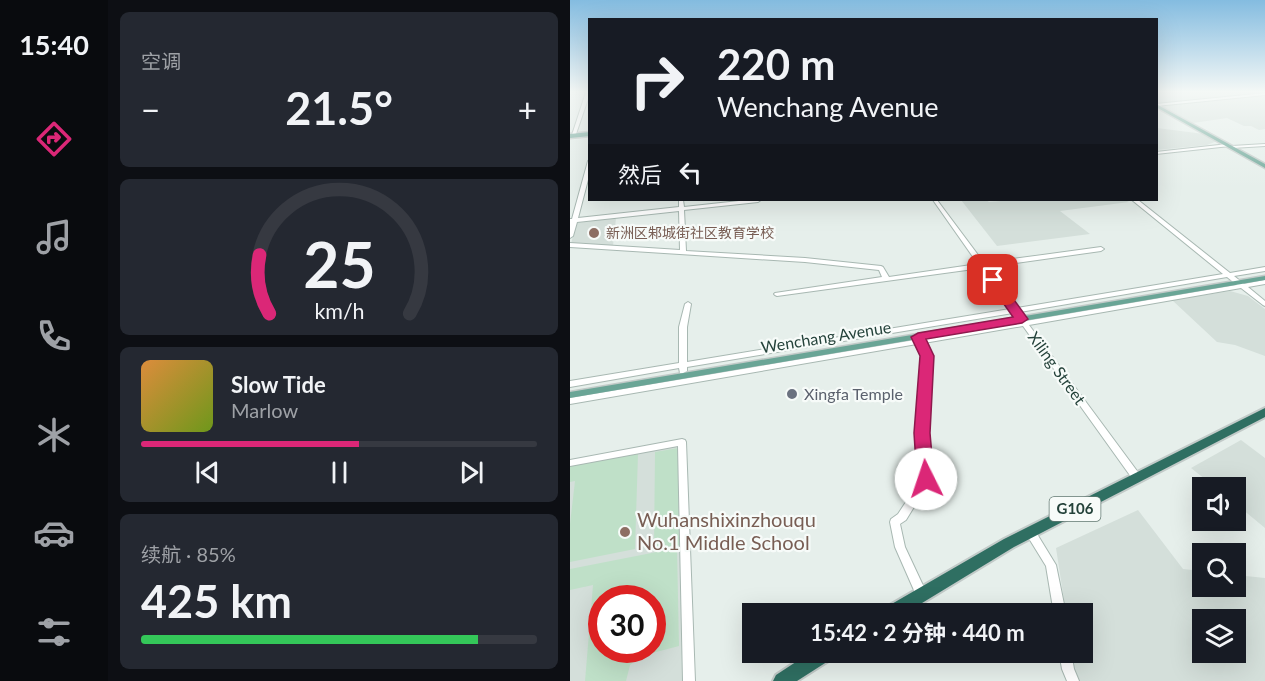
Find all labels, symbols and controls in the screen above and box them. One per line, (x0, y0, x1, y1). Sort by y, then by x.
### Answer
text: 15:40 (19, 28, 89, 61)
text: 220 m (717, 39, 835, 89)
icon: right (618, 42, 696, 120)
text: 空调 (141, 49, 181, 73)
text: 21.5° (285, 81, 393, 135)
text: − (141, 89, 160, 129)
text: + (518, 89, 537, 129)
text: Wenchang Avenue (717, 90, 939, 123)
icon: directions (33, 118, 75, 160)
icon: left (674, 156, 707, 189)
text: 然后 (618, 161, 662, 188)
icon: music (33, 216, 75, 258)
place label: 新洲区邾城街社区教育学校 (606, 224, 774, 241)
text: 25 (303, 226, 375, 301)
marker: 新洲区邾城街社区教育学校 (587, 226, 601, 240)
pin (967, 254, 1018, 305)
icon: arrive (976, 263, 1009, 296)
text: km/h (314, 298, 364, 324)
icon: phone (33, 315, 75, 357)
street label: Wenchang Avenue (760, 317, 892, 356)
street label: Xiling Street (1025, 328, 1090, 408)
text: Slow Tide (231, 371, 326, 398)
place label: Xingfa Temple (804, 384, 903, 403)
marker: Xingfa Temple (785, 387, 799, 401)
text: Marlow (231, 398, 298, 422)
icon: climate (33, 414, 75, 456)
position arrow (894, 447, 958, 511)
icon: previous (191, 456, 224, 489)
icon: pause (323, 456, 356, 489)
icon: next (455, 456, 488, 489)
map controls (1192, 477, 1246, 663)
button: sound (1192, 477, 1246, 531)
road number: G106 (1050, 497, 1100, 521)
place label: Wuhanshixinzhouqu No.1 Middle School (637, 507, 816, 554)
icon: car (33, 512, 75, 554)
marker: Wuhanshixinzhouqu No.1 Middle School (618, 525, 632, 539)
text: 续航 · 85% (141, 542, 236, 566)
button: search (1192, 543, 1246, 597)
text: 425 km (141, 574, 292, 628)
speed limit sign: 30 (588, 585, 666, 663)
button: layers (1192, 609, 1246, 663)
icon: filters (33, 611, 75, 653)
text: 15:42 · 2 分钟 · 440 m (810, 619, 1025, 646)

